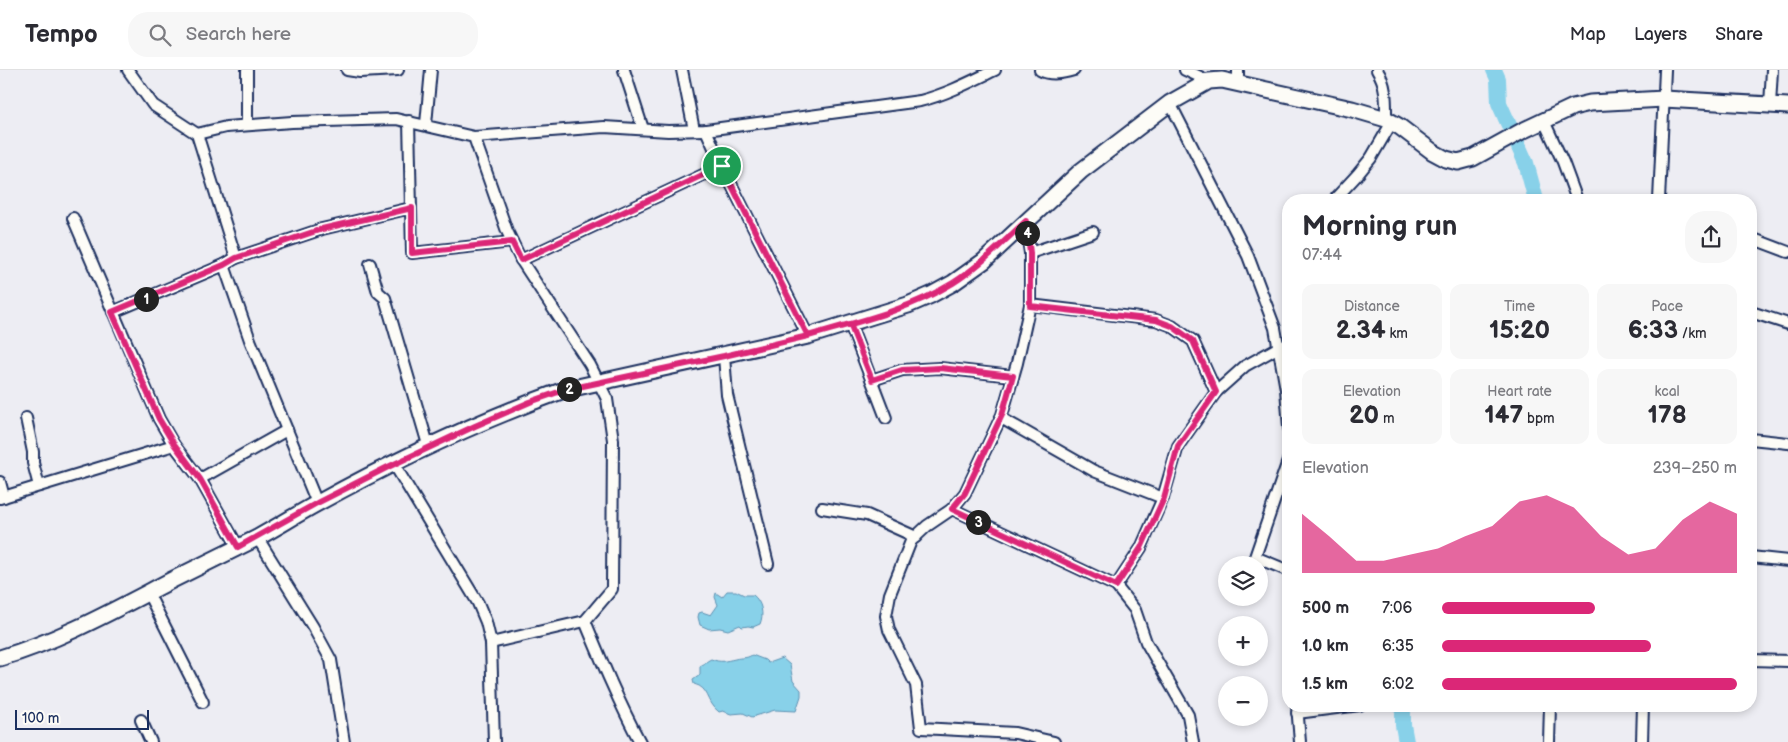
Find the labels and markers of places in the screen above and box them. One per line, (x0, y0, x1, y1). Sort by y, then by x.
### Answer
pin (701, 145, 743, 187)
pin: 4 (1014, 220, 1040, 246)
pin: 1 (134, 286, 158, 312)
pin: 2 (556, 376, 582, 402)
pin: 3 (966, 510, 990, 534)

